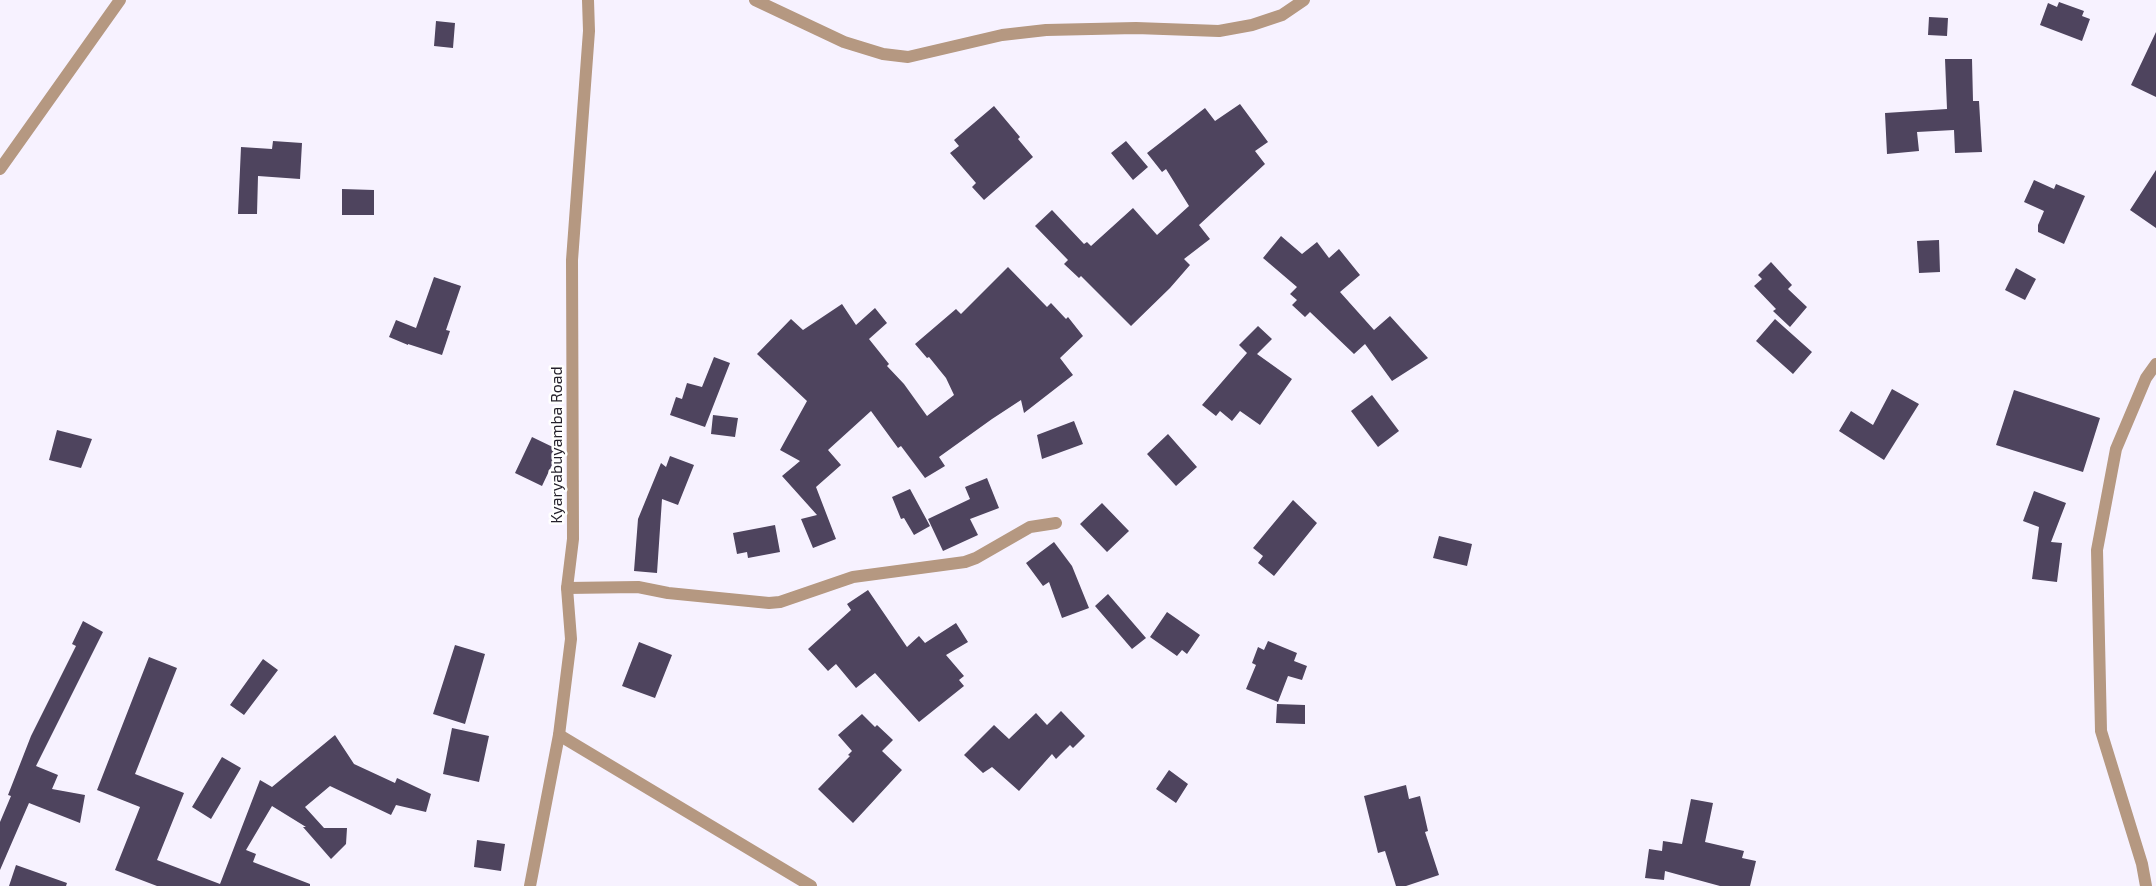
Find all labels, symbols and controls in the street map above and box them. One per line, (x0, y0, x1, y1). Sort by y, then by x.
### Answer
street label: Kyaryabuyamba Road (547, 366, 567, 524)

